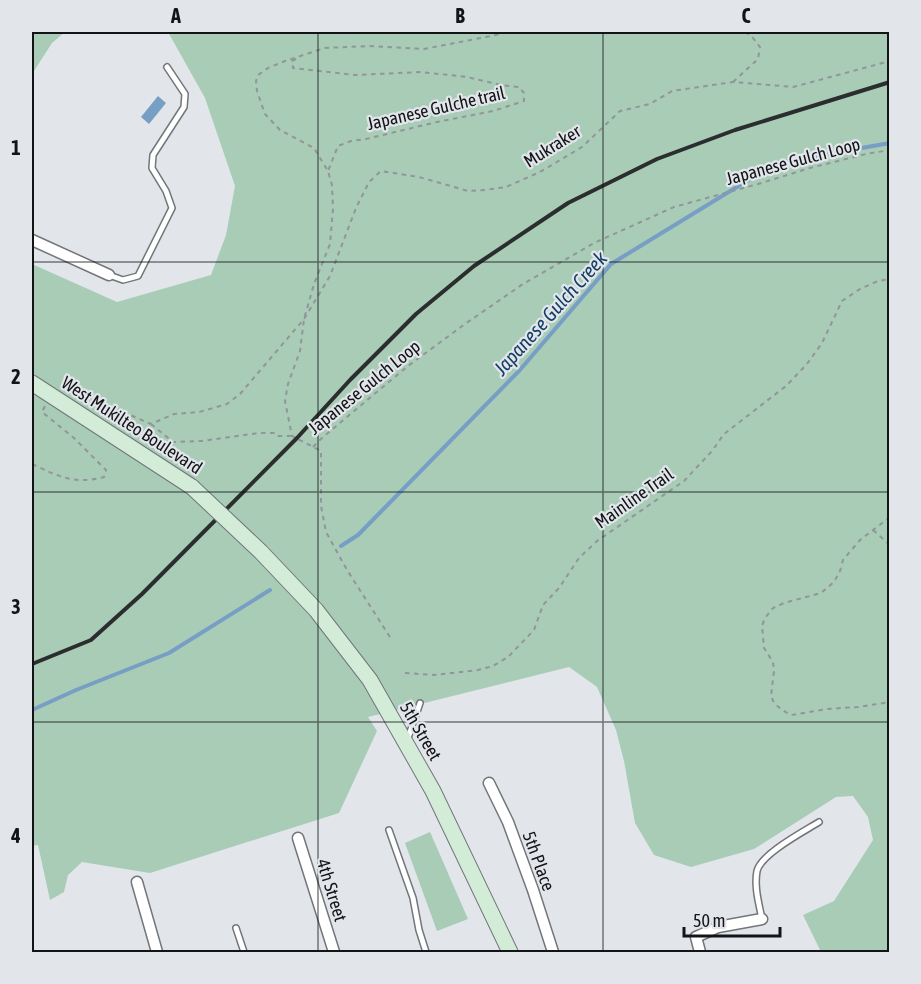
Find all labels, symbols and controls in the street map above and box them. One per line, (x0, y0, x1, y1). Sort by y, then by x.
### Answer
text: A (170, 4, 181, 27)
text: B (455, 4, 465, 27)
text: C (742, 4, 751, 27)
street label: Japanese Gulche trail (365, 82, 507, 134)
street label: Mukraker (520, 120, 585, 172)
street label: Japanese Gulch Loop (724, 133, 862, 189)
text: 1 (11, 136, 21, 159)
water label: Japanese Gulch Creek (488, 246, 612, 380)
street label: Japanese Gulch Loop (304, 335, 424, 439)
text: 2 (11, 365, 21, 388)
street label: West Mukilteo Boulevard (58, 372, 206, 478)
street label: Mainline Trail (591, 463, 677, 533)
text: 3 (11, 595, 21, 618)
street label: 5th Street (396, 698, 446, 764)
text: 4 (10, 824, 21, 847)
street label: 5th Place (519, 828, 559, 894)
street label: 4th Street (313, 856, 351, 924)
scale bar (684, 900, 780, 938)
text: 50 m (693, 910, 725, 931)

